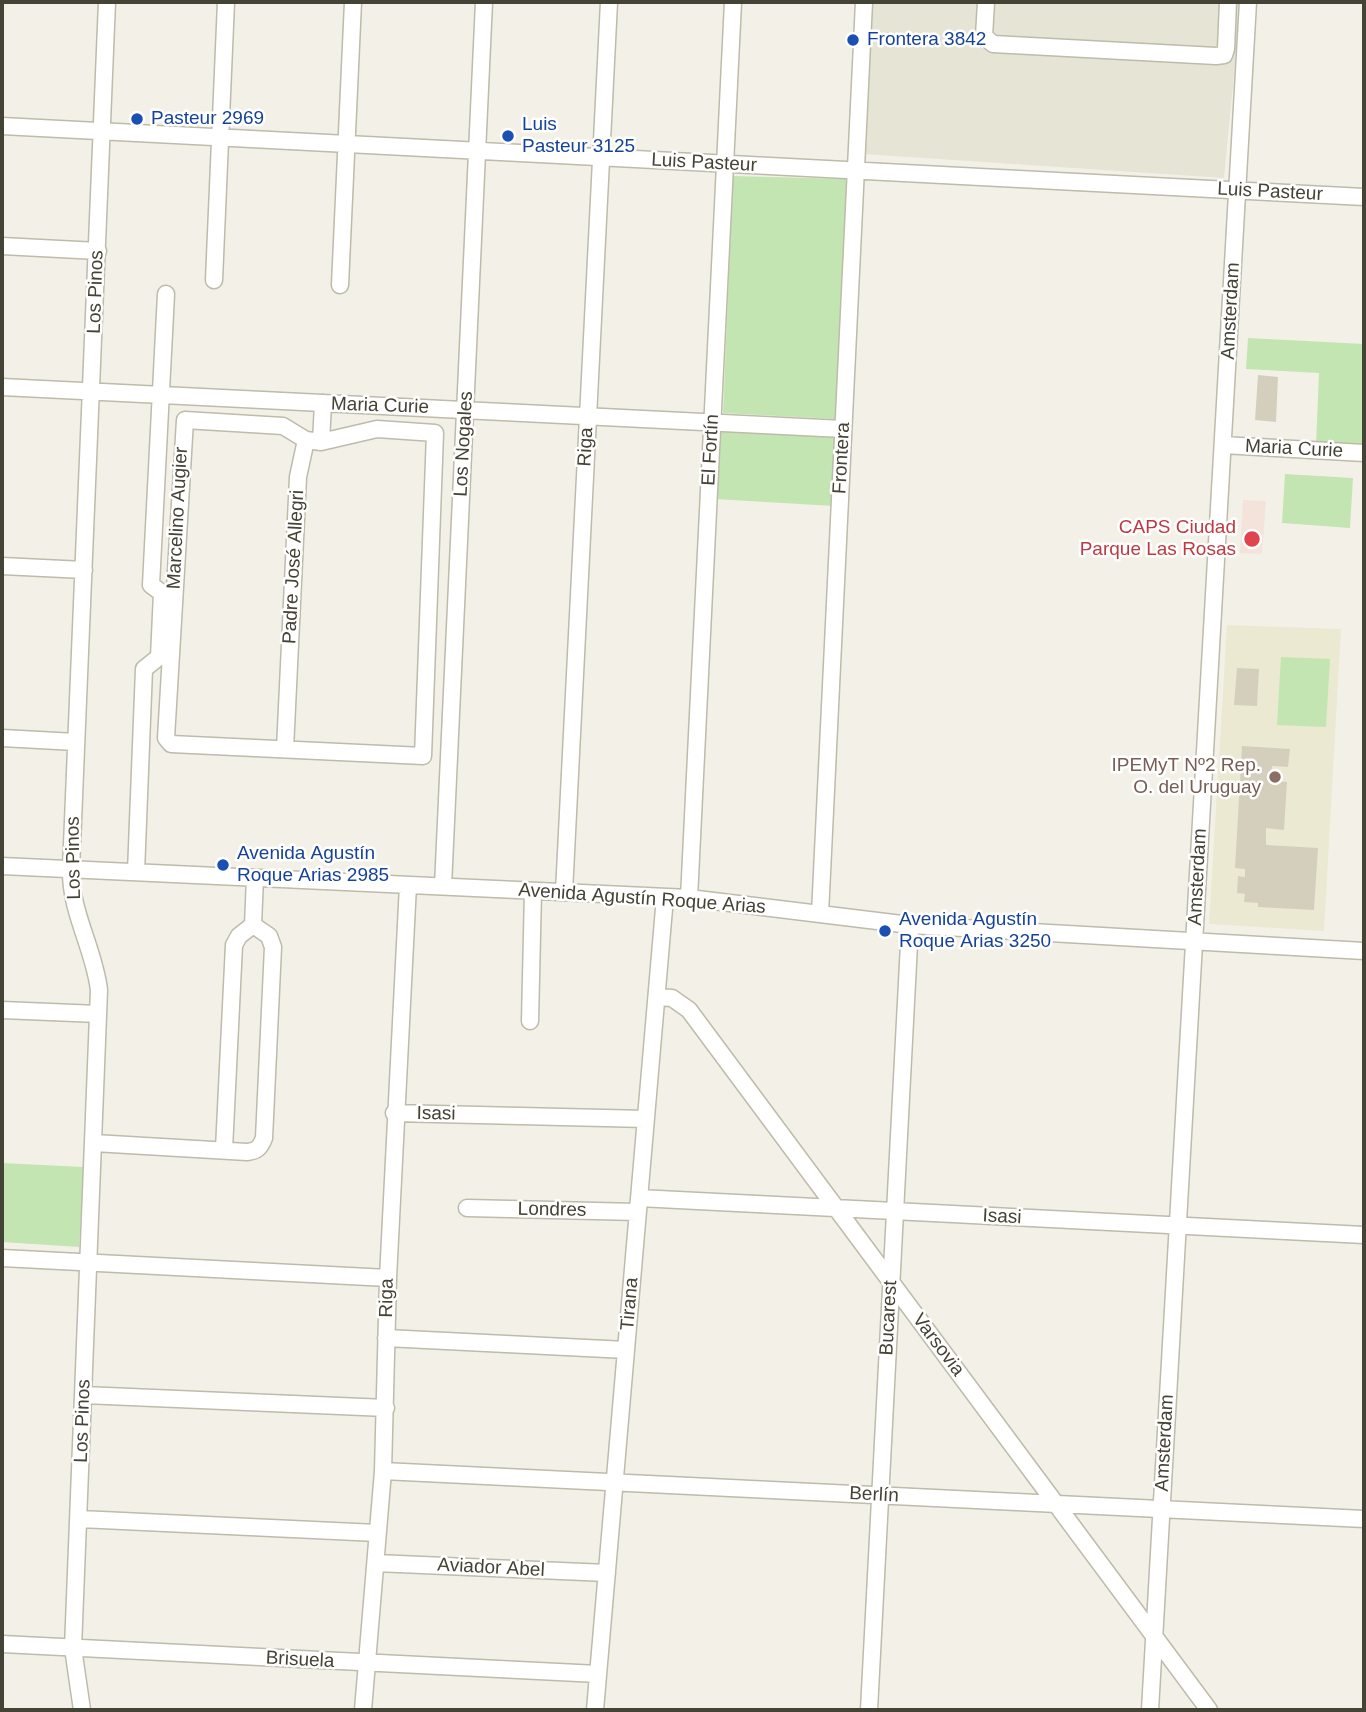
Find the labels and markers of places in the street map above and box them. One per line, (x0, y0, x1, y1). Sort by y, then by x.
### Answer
place label: Frontera 3842 (867, 29, 986, 51)
marker: Frontera 3842 (845, 32, 861, 48)
place label: Pasteur 2969 (151, 108, 264, 130)
marker: Pasteur 2969 (129, 111, 145, 127)
place label: Luis Pasteur 3125 (522, 114, 635, 158)
marker: Luis Pasteur 3125 (500, 128, 516, 144)
place label: CAPS Ciudad Parque Las Rosas (1080, 517, 1236, 561)
marker: CAPS Ciudad Parque Las Rosas (1242, 529, 1262, 549)
place label: IPEMyT Nº2 Rep. O. del Uruguay (1112, 755, 1261, 799)
marker: IPEMyT Nº2 Rep. O. del Uruguay (1267, 769, 1283, 785)
place label: Avenida Agustín Roque Arias 2985 (237, 843, 389, 887)
marker: Avenida Agustín Roque Arias 2985 (215, 857, 231, 873)
place label: Avenida Agustín Roque Arias 3250 (899, 909, 1051, 953)
marker: Avenida Agustín Roque Arias 3250 (877, 923, 893, 939)

